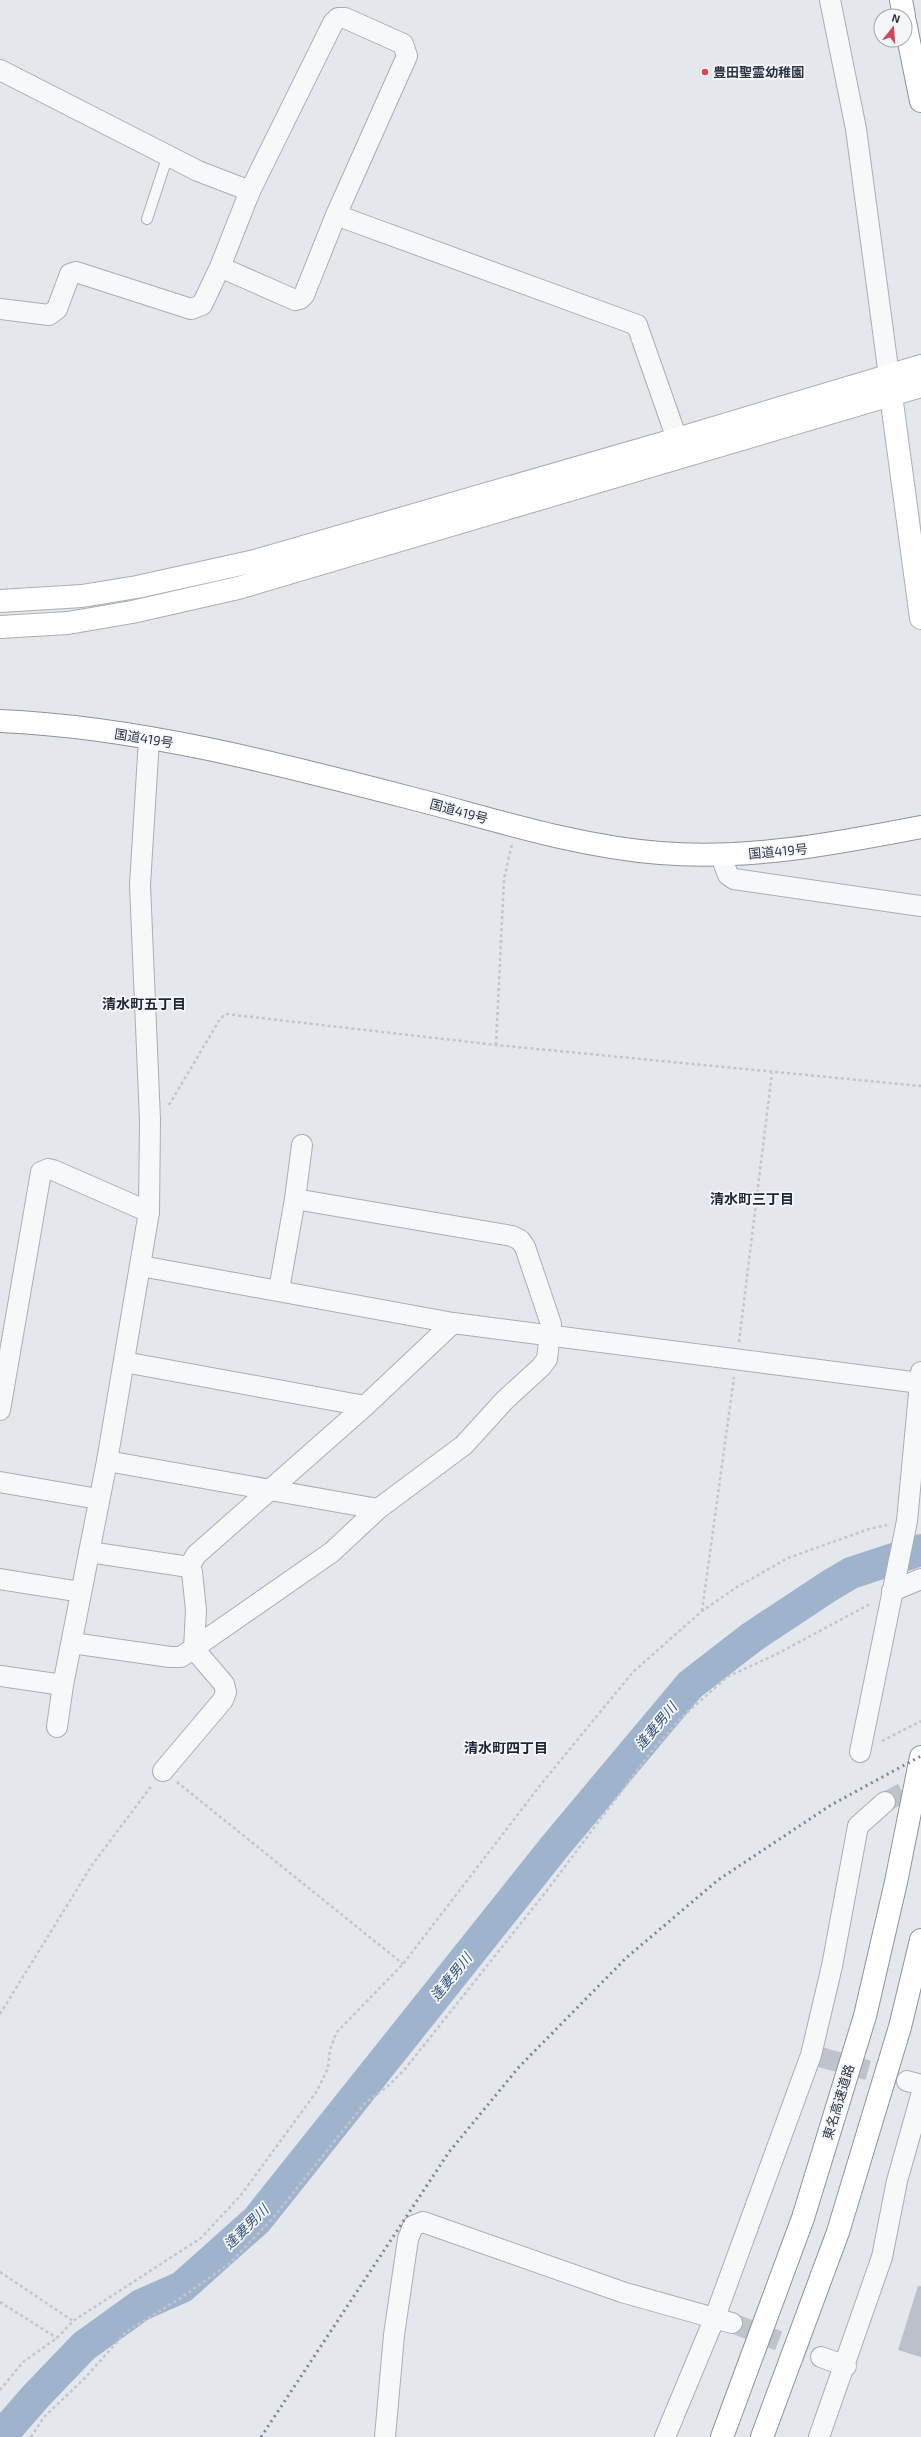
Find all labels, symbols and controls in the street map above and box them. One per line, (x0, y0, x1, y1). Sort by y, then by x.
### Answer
north arrow (873, 8, 913, 48)
text: N (890, 11, 902, 25)
place label: 豊田聖霊幼稚園 (713, 64, 804, 80)
marker: 豊田聖霊幼稚園 (700, 67, 710, 77)
street label: 国道419号 (113, 725, 175, 751)
street label: 国道419号 (428, 796, 490, 826)
street label: 国道419号 (748, 840, 808, 862)
district label: 清水町五丁目 (102, 995, 186, 1012)
district label: 清水町三丁目 (710, 1190, 794, 1207)
water label: 逢妻男川 (631, 1697, 681, 1753)
district label: 清水町四丁目 (464, 1739, 548, 1756)
water label: 逢妻男川 (426, 1948, 476, 2004)
street label: 東名高速道路 (819, 2062, 857, 2142)
water label: 逢妻男川 (220, 2199, 273, 2252)

